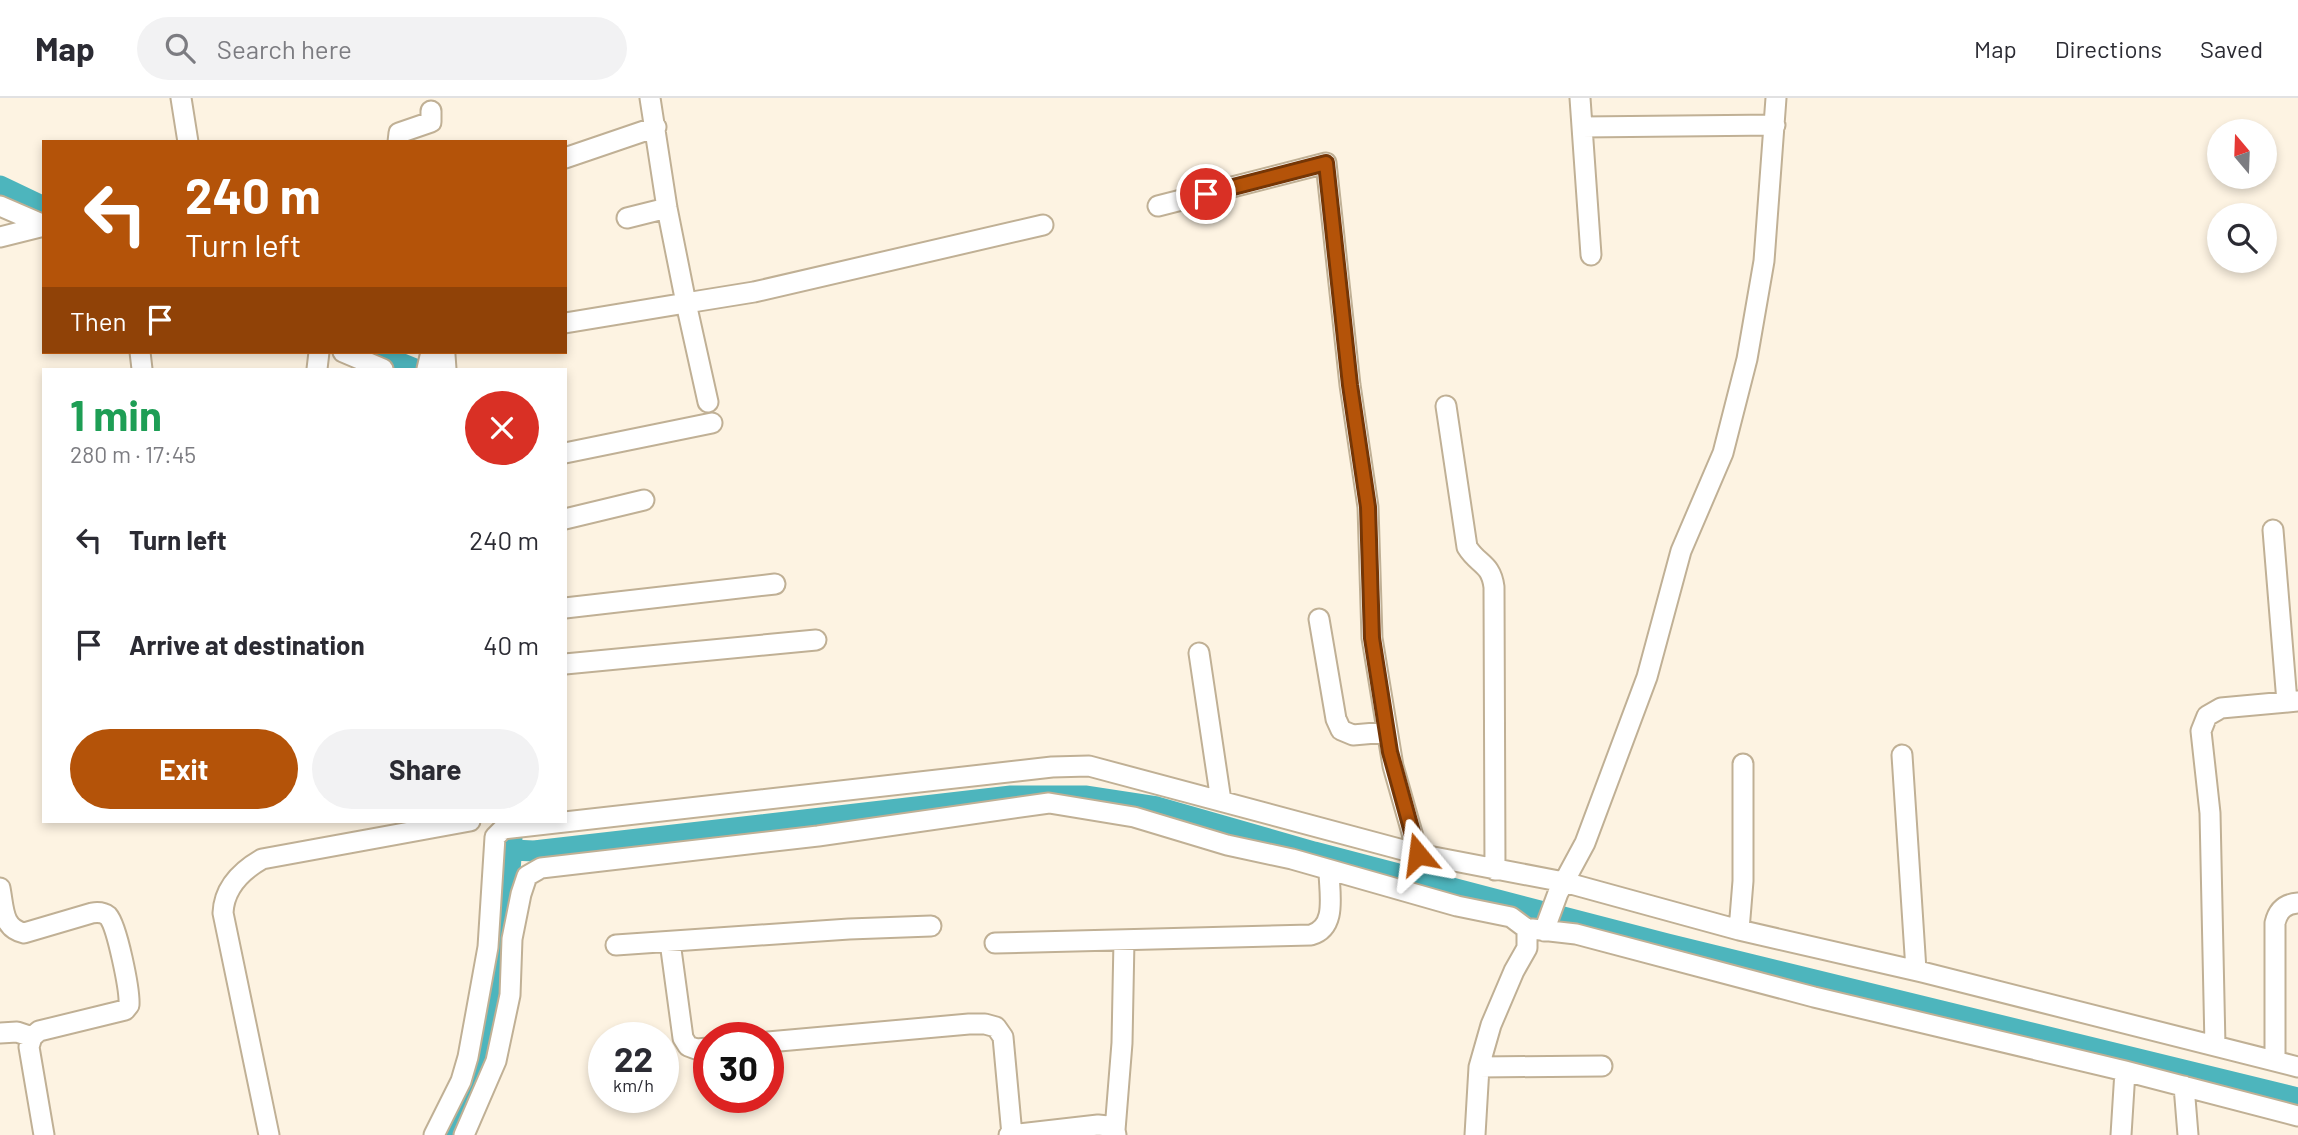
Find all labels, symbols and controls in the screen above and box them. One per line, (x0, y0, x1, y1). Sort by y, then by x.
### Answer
search box (137, 17, 627, 80)
text: Map (35, 28, 95, 68)
icon: search (161, 29, 199, 67)
text: Search here (217, 33, 352, 64)
text: Map (1974, 34, 2017, 63)
text: Directions (2055, 34, 2162, 63)
text: Saved (2200, 34, 2263, 63)
north arrow (2207, 119, 2277, 189)
map controls (2207, 119, 2277, 273)
pin (1176, 164, 1236, 224)
text: 240 m (185, 165, 321, 224)
icon: left (70, 168, 161, 259)
icon: arrive (1187, 175, 1225, 213)
button: search (2207, 203, 2277, 273)
text: Turn left (185, 225, 302, 263)
icon: arrive (141, 301, 179, 339)
text: Then (70, 305, 127, 336)
text: 1 min (70, 389, 162, 439)
button: close (465, 391, 539, 465)
text: 280 m · 17:45 (70, 440, 196, 468)
icon: left (70, 521, 108, 559)
text: Turn left (129, 524, 227, 555)
text: 240 m (469, 524, 539, 555)
icon: arrive (70, 626, 108, 664)
text: Arrive at destination (129, 629, 365, 660)
text: 40 m (483, 629, 539, 660)
button: Exit (70, 729, 298, 809)
button: Share (312, 729, 539, 809)
position arrow (1381, 817, 1455, 891)
speed limit sign: 30 (693, 1022, 784, 1113)
text: 22 (614, 1037, 653, 1079)
text: km/h (613, 1074, 654, 1096)

